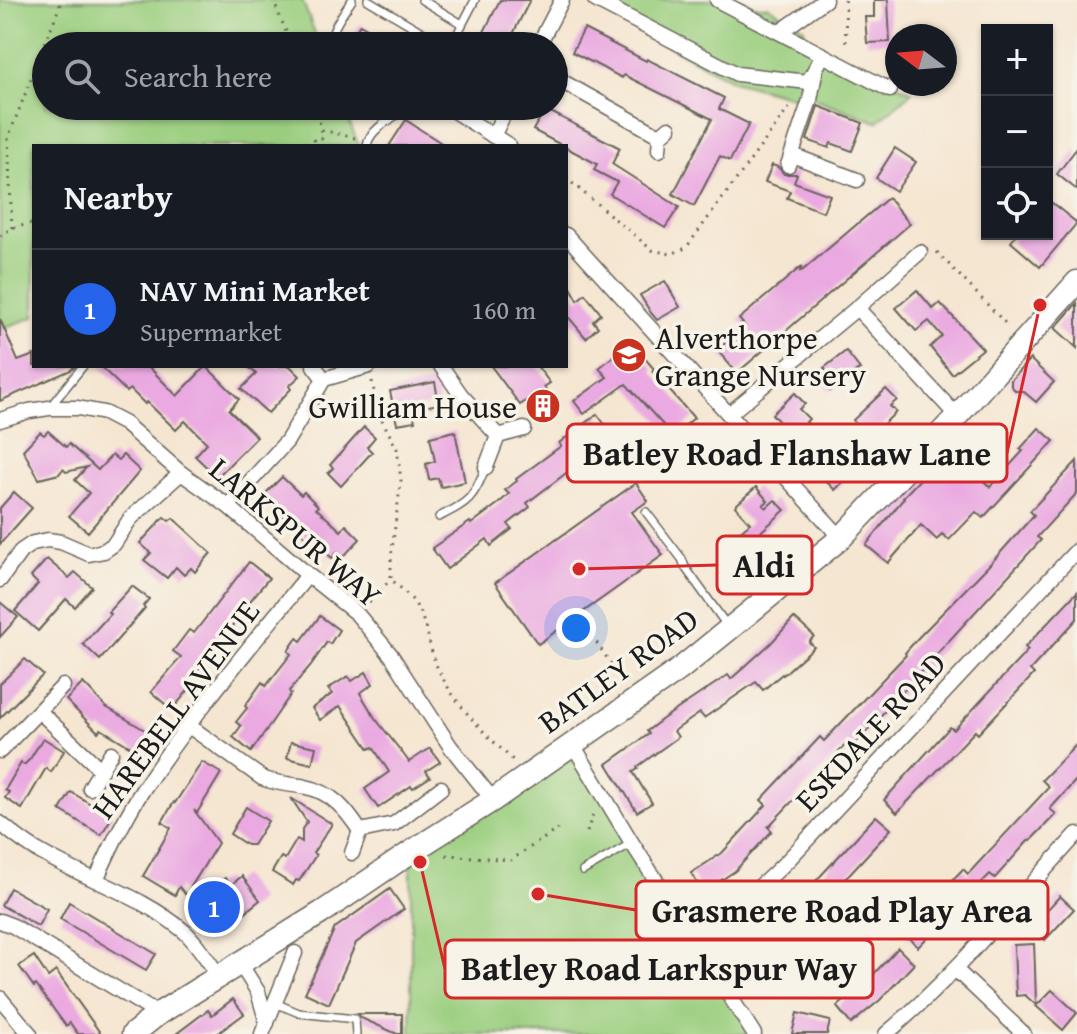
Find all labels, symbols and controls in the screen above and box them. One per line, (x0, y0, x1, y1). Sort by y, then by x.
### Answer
north arrow (885, 24, 957, 96)
map controls (981, 24, 1053, 240)
button: + (981, 24, 1053, 96)
search box (32, 32, 568, 120)
icon: search (60, 54, 104, 98)
text: Search here (124, 54, 272, 98)
button: − (981, 96, 1053, 168)
button: locate (981, 168, 1053, 240)
text: Nearby (64, 172, 173, 221)
text: NAV Mini Market (140, 268, 370, 312)
text: 1 (83, 290, 97, 329)
text: 160 m (471, 290, 536, 329)
text: Supermarket (140, 312, 282, 351)
place label: Alverthorpe Grange Nursery (655, 314, 866, 398)
school or university icon: Alverthorpe Grange Nursery (610, 336, 648, 374)
place label: Gwilliam House (309, 383, 517, 430)
building icon: Gwilliam House (524, 387, 562, 425)
callout: Batley Road Flanshaw Lane (567, 424, 1007, 482)
text: Batley Road Flanshaw Lane (583, 428, 991, 477)
street label: LARKSPUR WAY (200, 446, 392, 618)
callout: Aldi (717, 536, 812, 594)
text: Aldi (733, 540, 795, 589)
street label: HAREBELL AVENUE (80, 590, 270, 828)
street label: BATLEY ROAD (528, 596, 708, 744)
your location (556, 608, 596, 648)
street label: ESKDALE ROAD (783, 641, 957, 821)
pin: 1 (188, 877, 240, 937)
callout: Grasmere Road Play Area (636, 881, 1048, 939)
text: Grasmere Road Play Area (652, 885, 1033, 934)
callout: Batley Road Larkspur Way (445, 940, 873, 998)
text: Batley Road Larkspur Way (461, 943, 858, 992)

